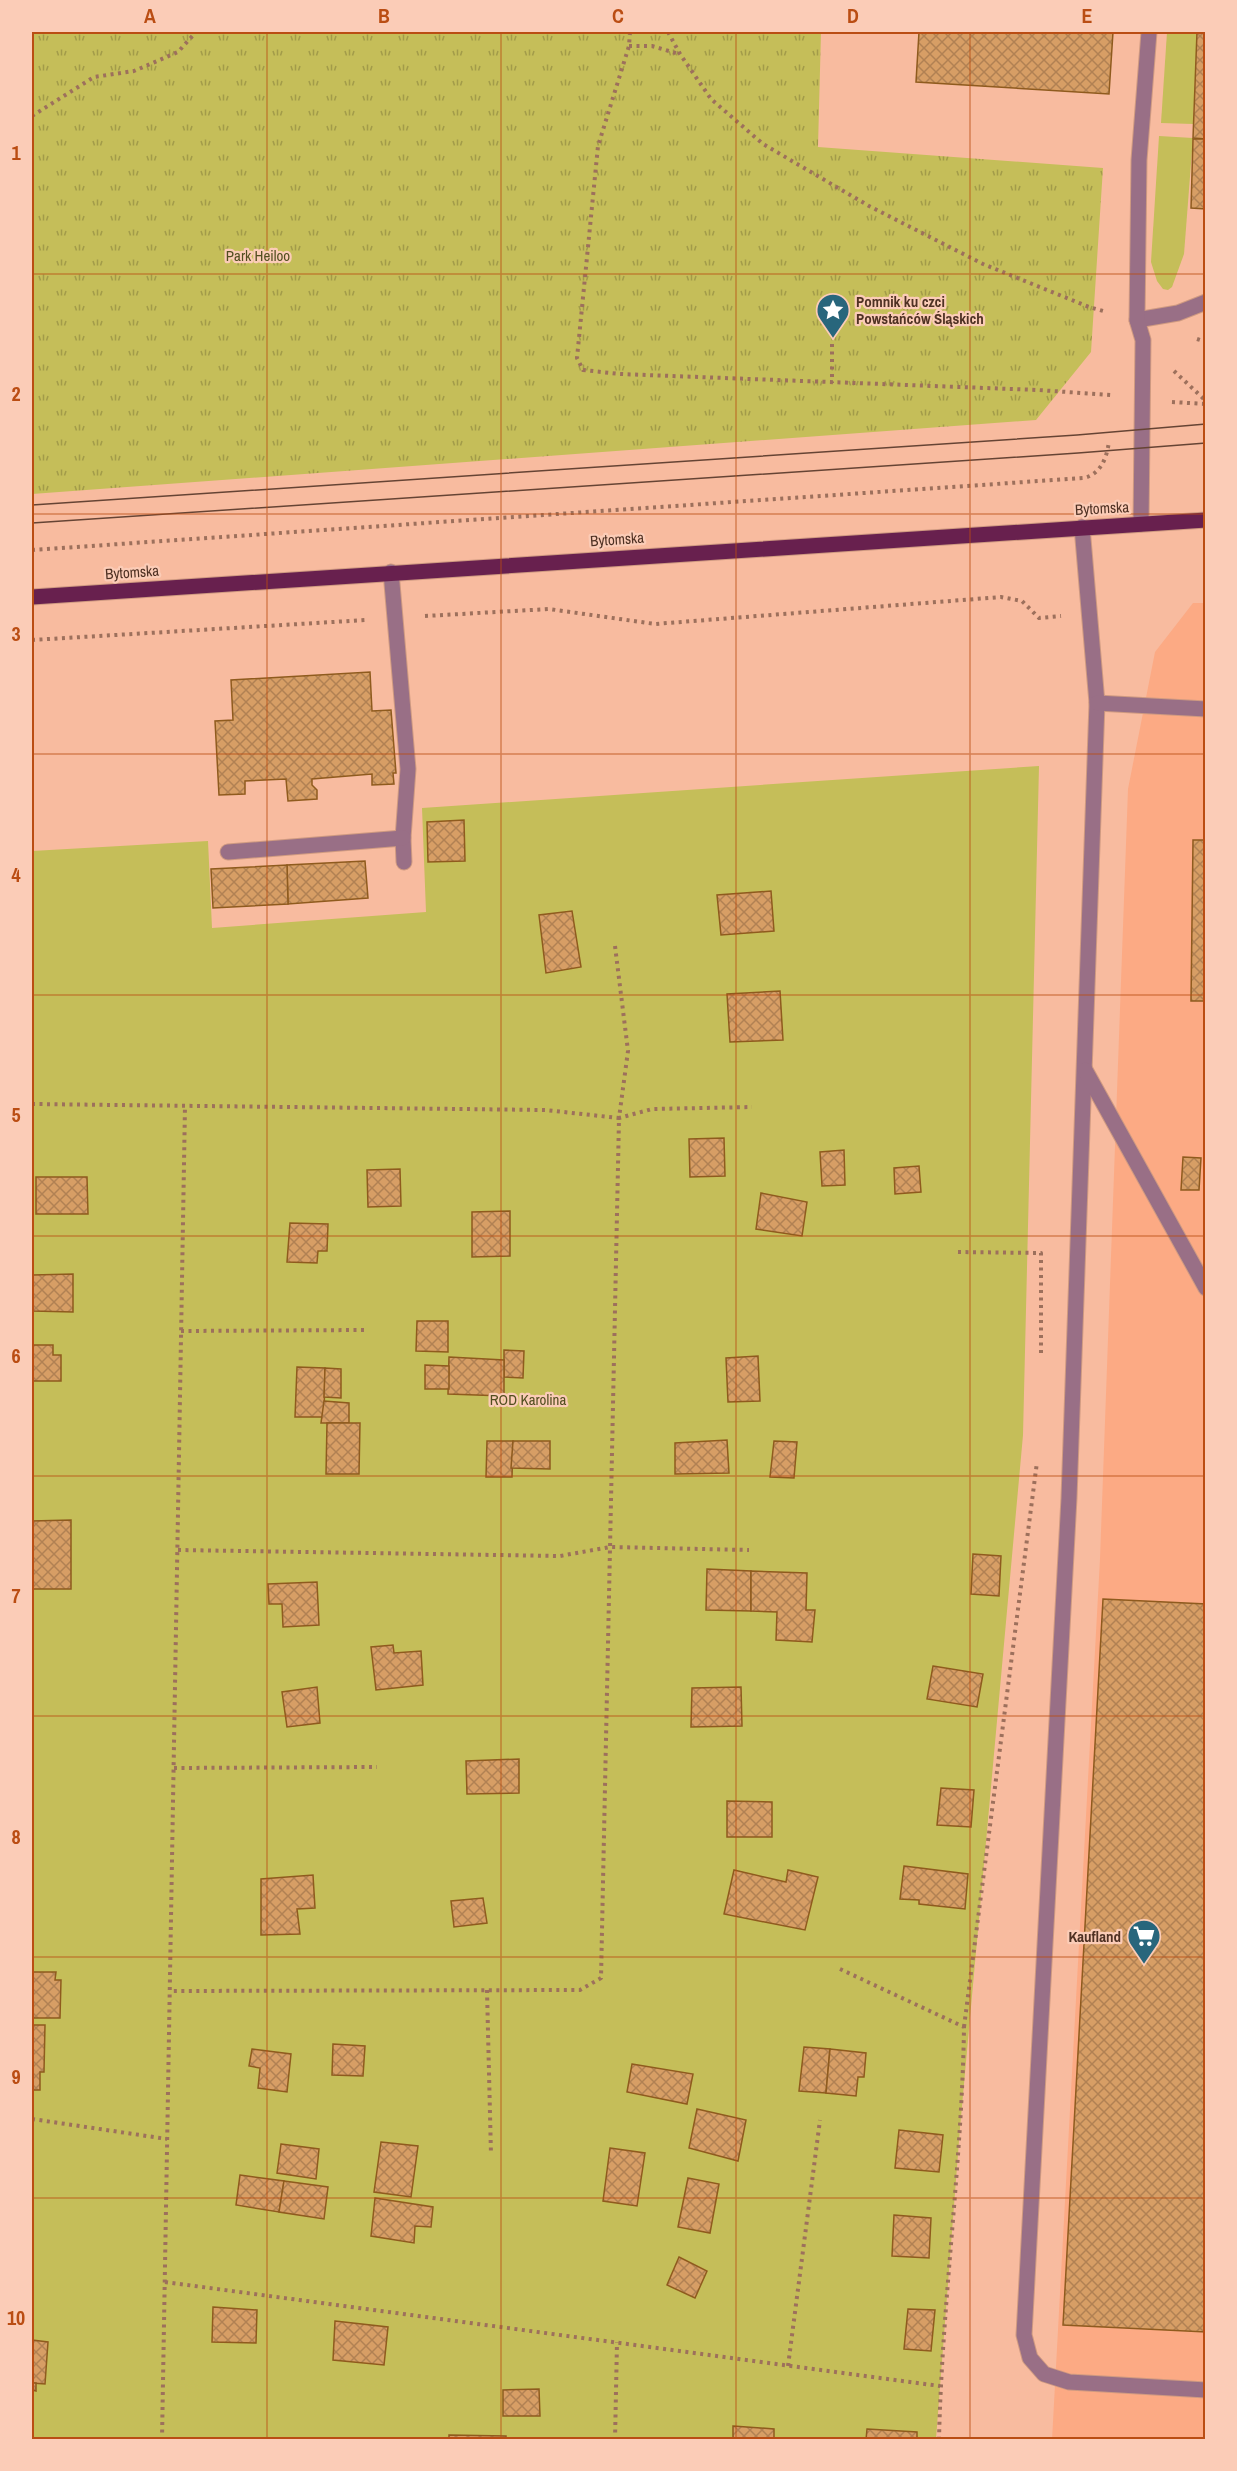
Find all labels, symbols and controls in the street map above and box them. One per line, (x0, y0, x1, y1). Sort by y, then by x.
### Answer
text: A (144, 2, 156, 29)
text: B (378, 2, 390, 29)
text: C (612, 2, 624, 29)
text: D (847, 2, 859, 29)
text: E (1082, 2, 1093, 29)
text: 1 (11, 139, 21, 166)
park label: Park Heiloo (226, 245, 290, 266)
place label: Pomnik ku czci Powstańców Śląskich (856, 291, 984, 329)
place icon: Pomnik ku czci Powstańców Śląskich (815, 292, 851, 339)
text: 2 (11, 380, 21, 407)
street label: Bytomska (1074, 496, 1130, 520)
street label: Bytomska (589, 527, 645, 551)
street label: Bytomska (104, 560, 160, 584)
text: 3 (11, 620, 21, 647)
text: 4 (11, 861, 21, 888)
text: 5 (11, 1101, 21, 1128)
text: 6 (11, 1342, 21, 1369)
park label: ROD Karolina (490, 1389, 566, 1410)
text: 7 (11, 1582, 21, 1609)
text: 8 (11, 1823, 21, 1850)
supermarket icon: Kaufland (1126, 1918, 1162, 1965)
place label: Kaufland (1068, 1926, 1121, 1947)
text: 9 (11, 2063, 21, 2090)
text: 10 (7, 2304, 25, 2331)

